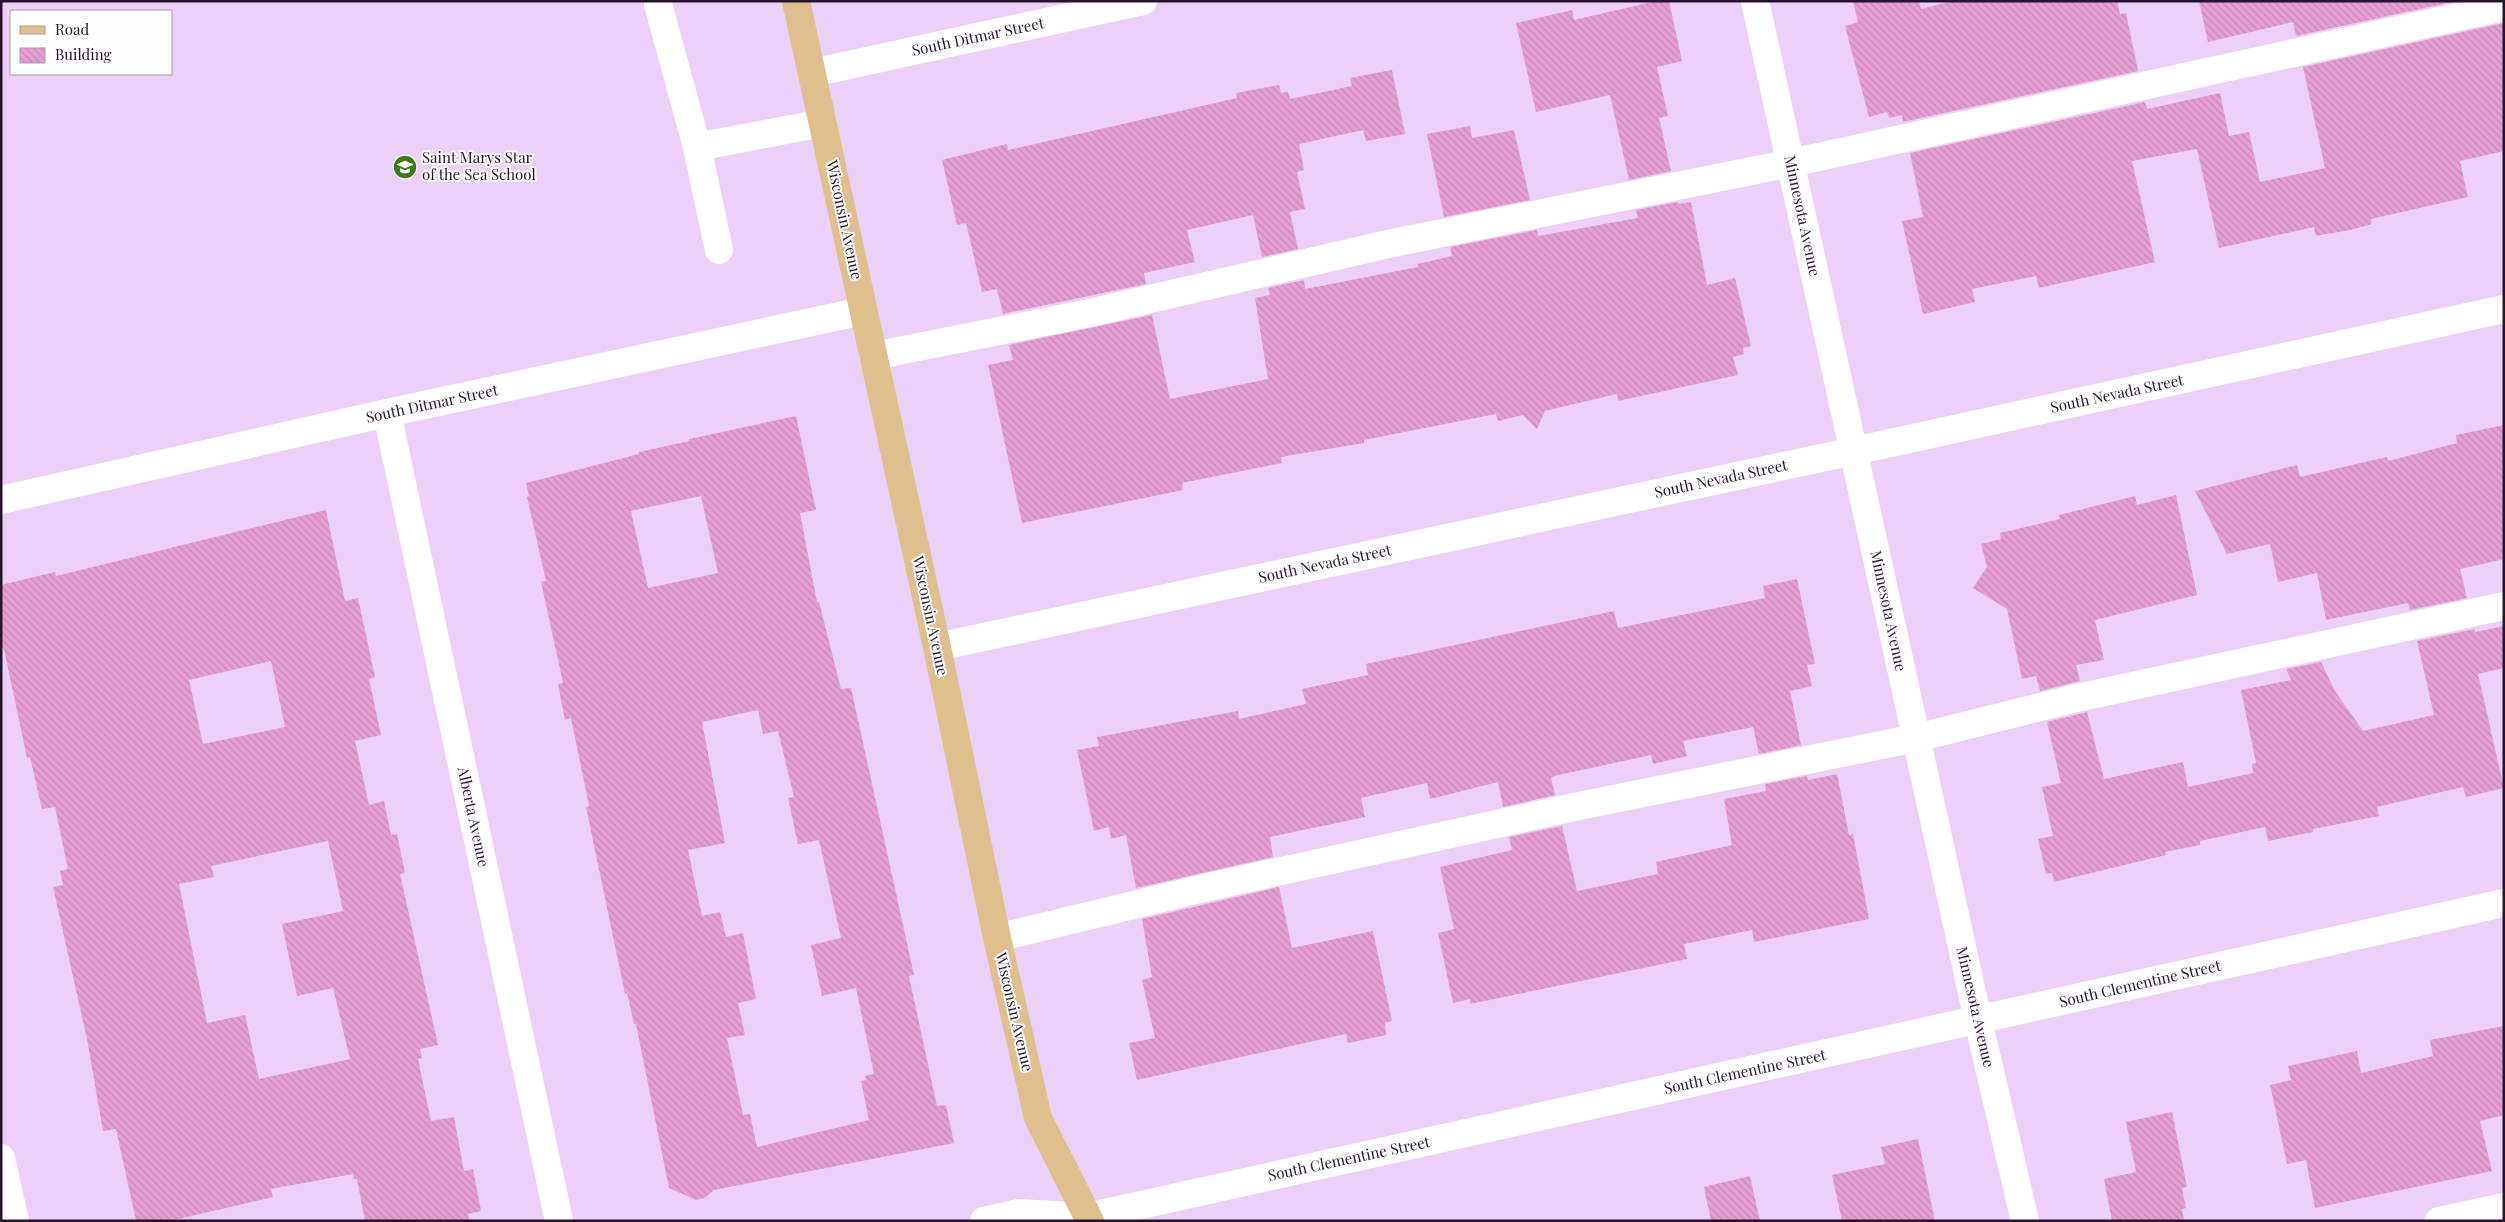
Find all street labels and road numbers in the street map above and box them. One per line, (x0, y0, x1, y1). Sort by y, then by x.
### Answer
street label: South Ditmar Street (910, 12, 1046, 60)
street label: Minnesota Avenue (1780, 153, 1826, 278)
street label: Wisconsin Avenue (822, 157, 867, 281)
street label: South Nevada Street (2048, 369, 2186, 417)
street label: South Ditmar Street (364, 379, 500, 427)
street label: South Nevada Street (1652, 454, 1790, 502)
street label: South Nevada Street (1256, 539, 1394, 587)
street label: Minnesota Avenue (1866, 548, 1912, 673)
street label: Wisconsin Avenue (908, 553, 953, 677)
street label: Alberta Avenue (453, 764, 494, 869)
street label: Minnesota Avenue (1952, 944, 2000, 1069)
street label: Wisconsin Avenue (991, 949, 1038, 1073)
street label: South Clementine Street (2057, 955, 2223, 1011)
street label: South Clementine Street (1662, 1044, 1828, 1098)
street label: South Clementine Street (1266, 1131, 1432, 1185)

